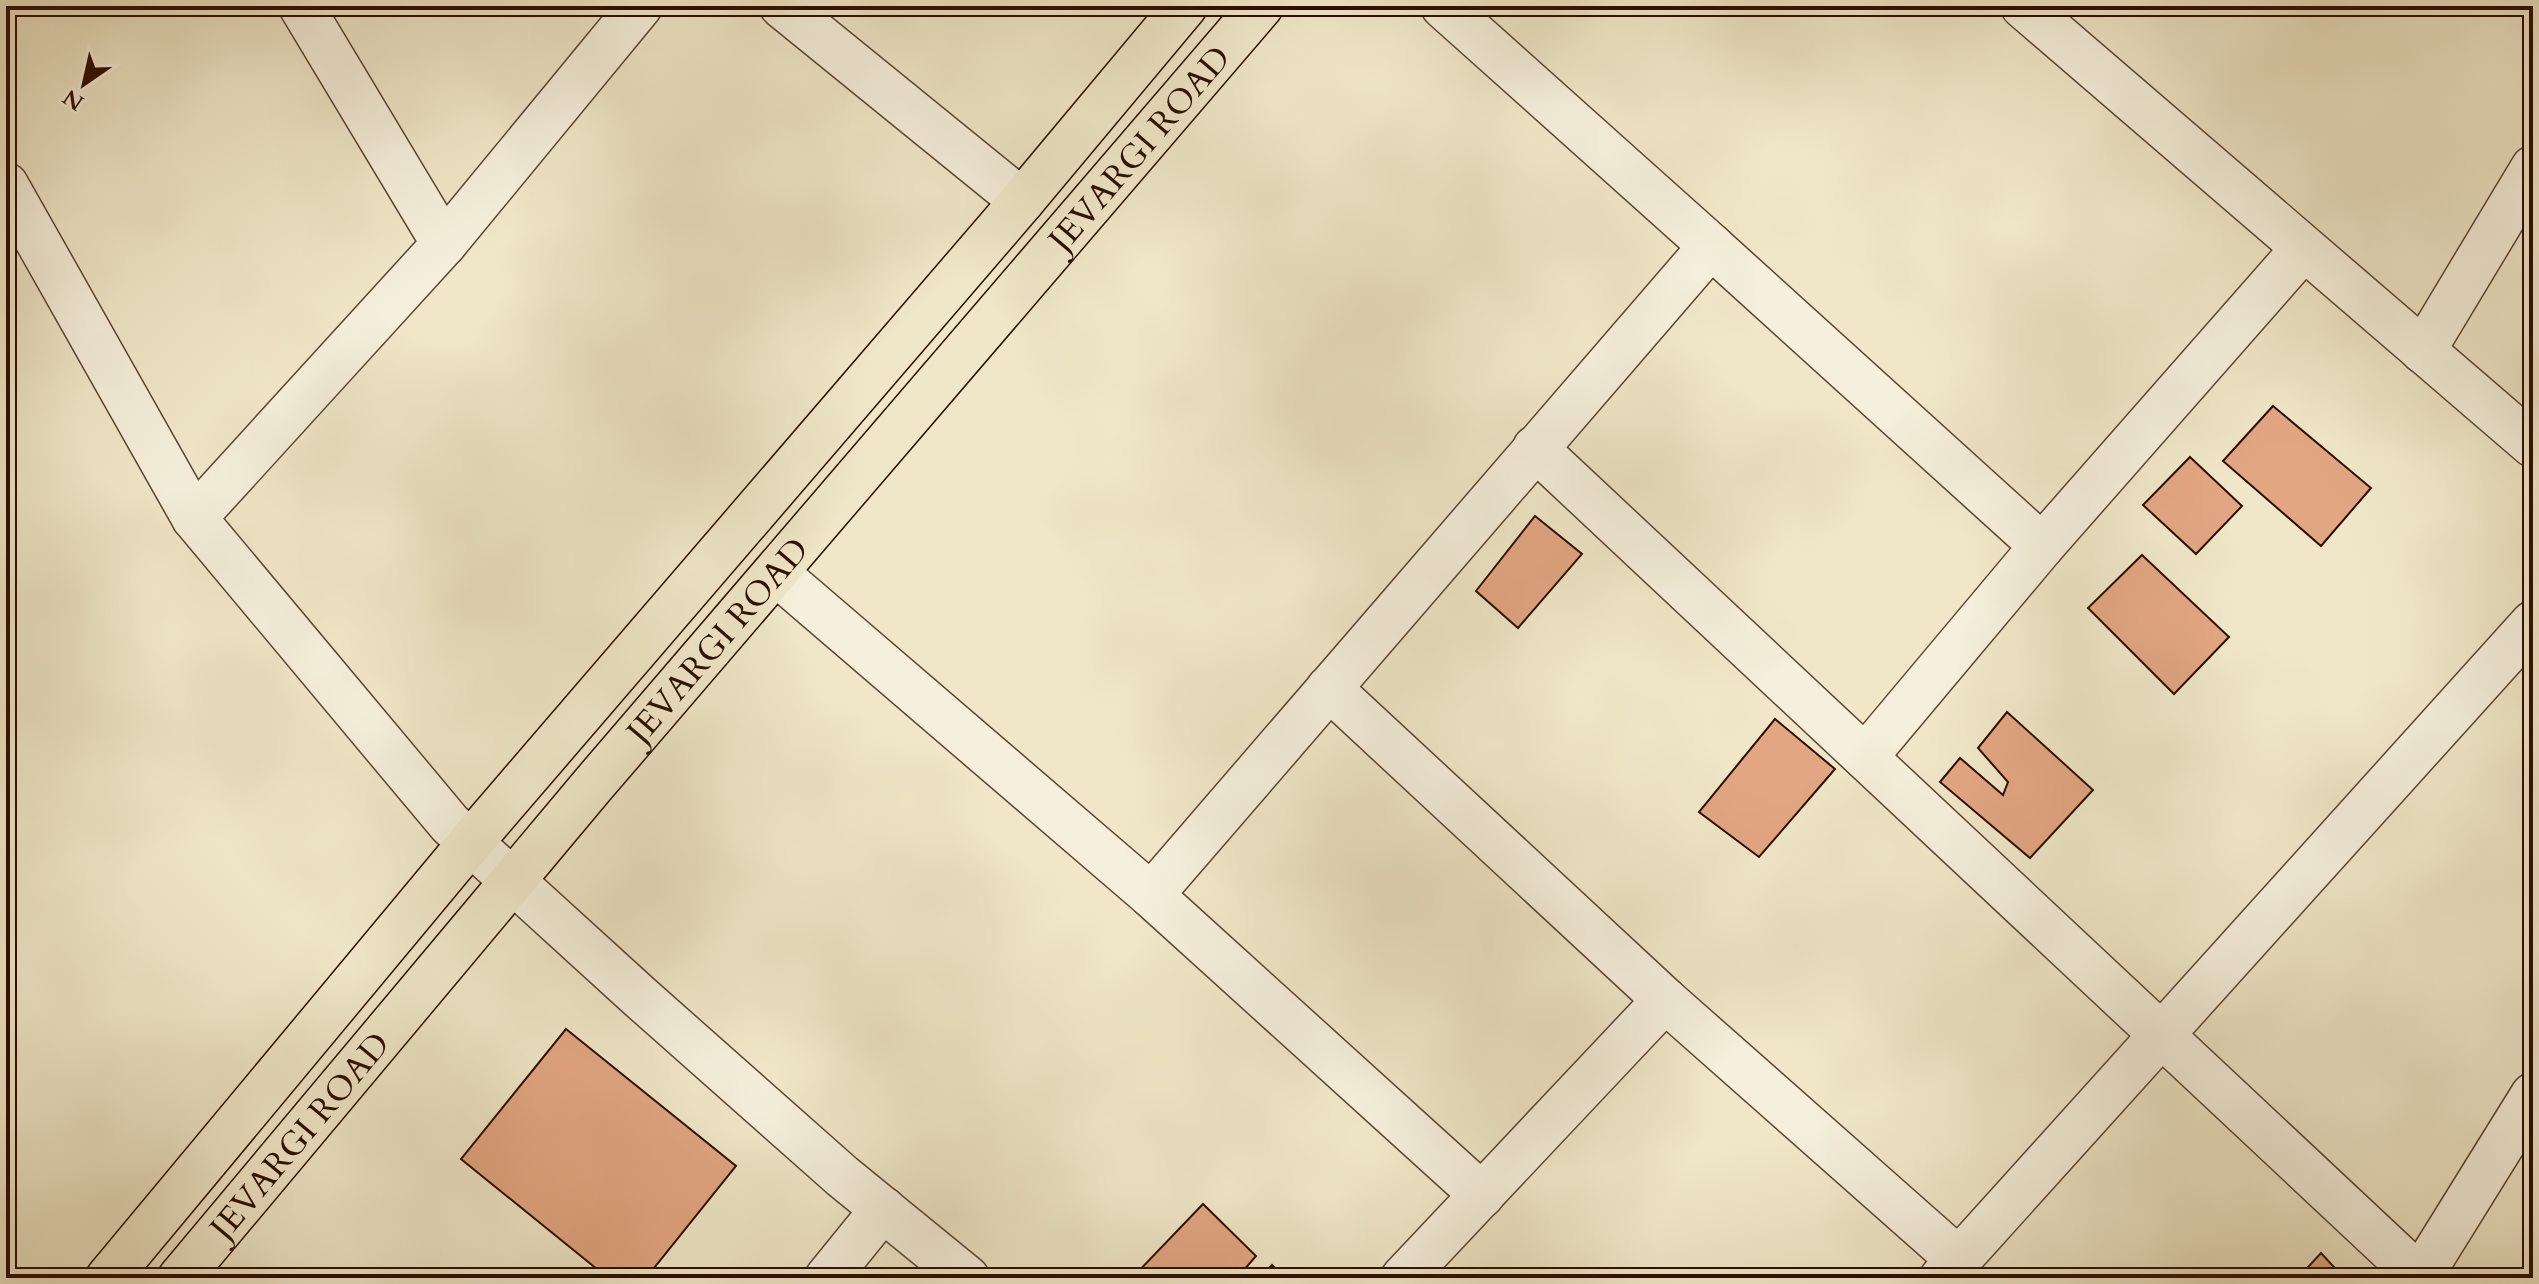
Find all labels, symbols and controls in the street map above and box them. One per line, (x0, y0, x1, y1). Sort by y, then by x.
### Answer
street label: JEVARGI ROAD (1035, 36, 1241, 265)
north arrow (44, 44, 124, 124)
text: N (57, 82, 90, 118)
street label: JEVARGI ROAD (613, 528, 819, 757)
street label: JEVARGI ROAD (197, 1022, 401, 1253)

